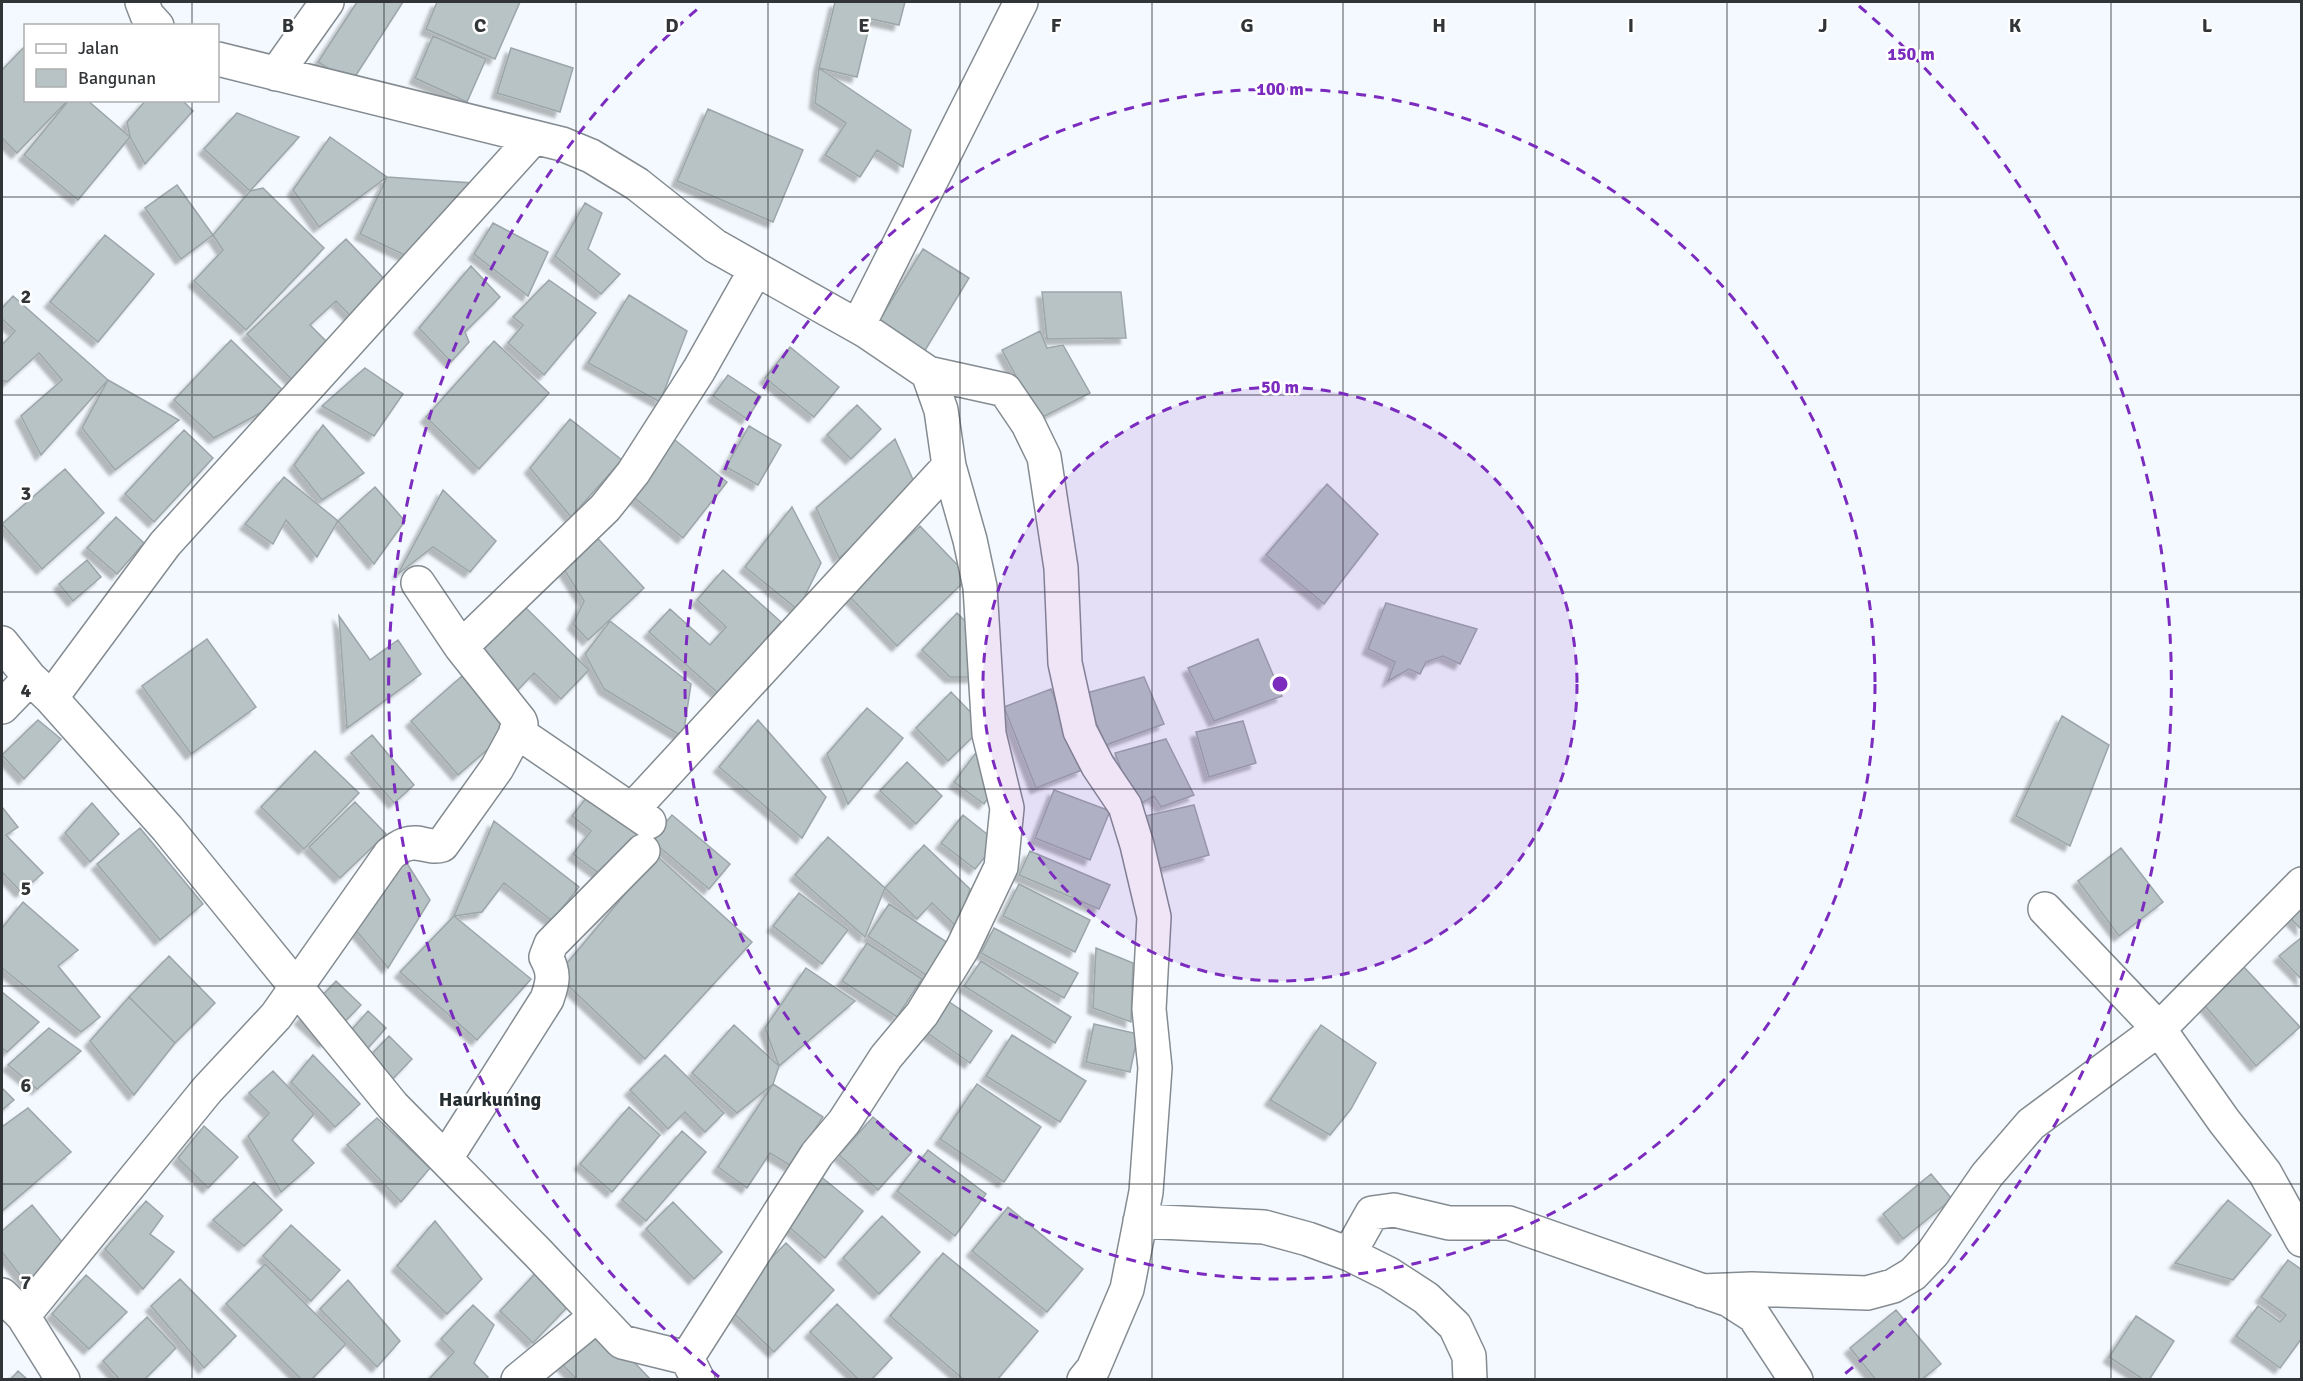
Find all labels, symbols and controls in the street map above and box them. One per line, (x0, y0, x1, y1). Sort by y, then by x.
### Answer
text: B (282, 13, 294, 38)
text: C (474, 13, 486, 38)
text: D (665, 13, 679, 38)
text: E (858, 13, 870, 38)
text: F (1051, 13, 1062, 38)
text: G (1240, 13, 1254, 38)
text: H (1432, 13, 1446, 38)
text: I (1628, 13, 1634, 38)
text: J (1818, 13, 1828, 38)
text: K (2009, 13, 2022, 38)
text: L (2202, 13, 2213, 38)
legend (24, 24, 219, 102)
text: Jalan (78, 37, 119, 59)
text: 150 m (1887, 43, 1935, 65)
text: Bangunan (78, 67, 156, 89)
text: 100 m (1256, 78, 1304, 100)
text: 2 (21, 284, 31, 309)
text: 50 m (1261, 376, 1299, 398)
text: 3 (21, 481, 31, 506)
centre of rings (1270, 674, 1290, 694)
text: 4 (21, 678, 32, 703)
text: 5 (21, 876, 31, 901)
text: 6 (21, 1073, 32, 1098)
district label: Haurkuning (439, 1087, 542, 1112)
text: 7 (21, 1270, 32, 1295)

